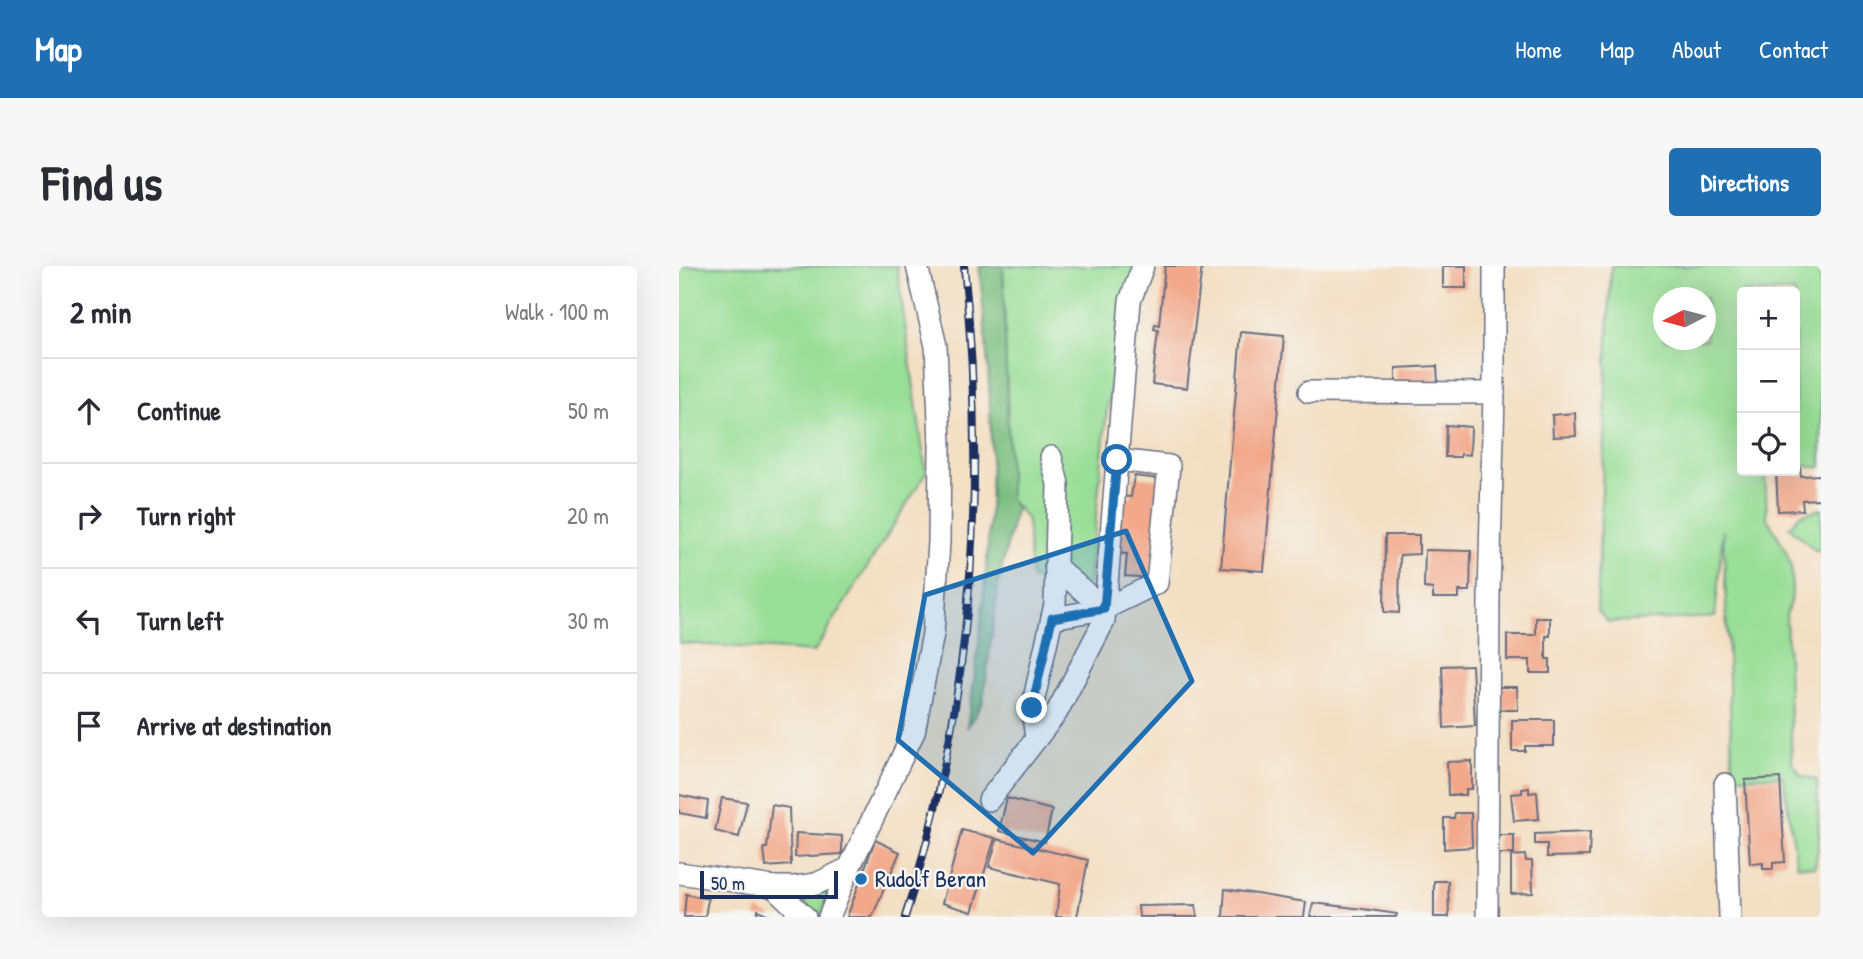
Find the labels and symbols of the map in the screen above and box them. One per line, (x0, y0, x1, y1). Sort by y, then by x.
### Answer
north arrow (1653, 287, 1716, 350)
route start (1101, 444, 1132, 475)
route end (1016, 692, 1047, 723)
place label: Rudolf Beran (875, 862, 986, 894)
scale bar (700, 868, 838, 900)
marker: Rudolf Beran (853, 871, 869, 887)

